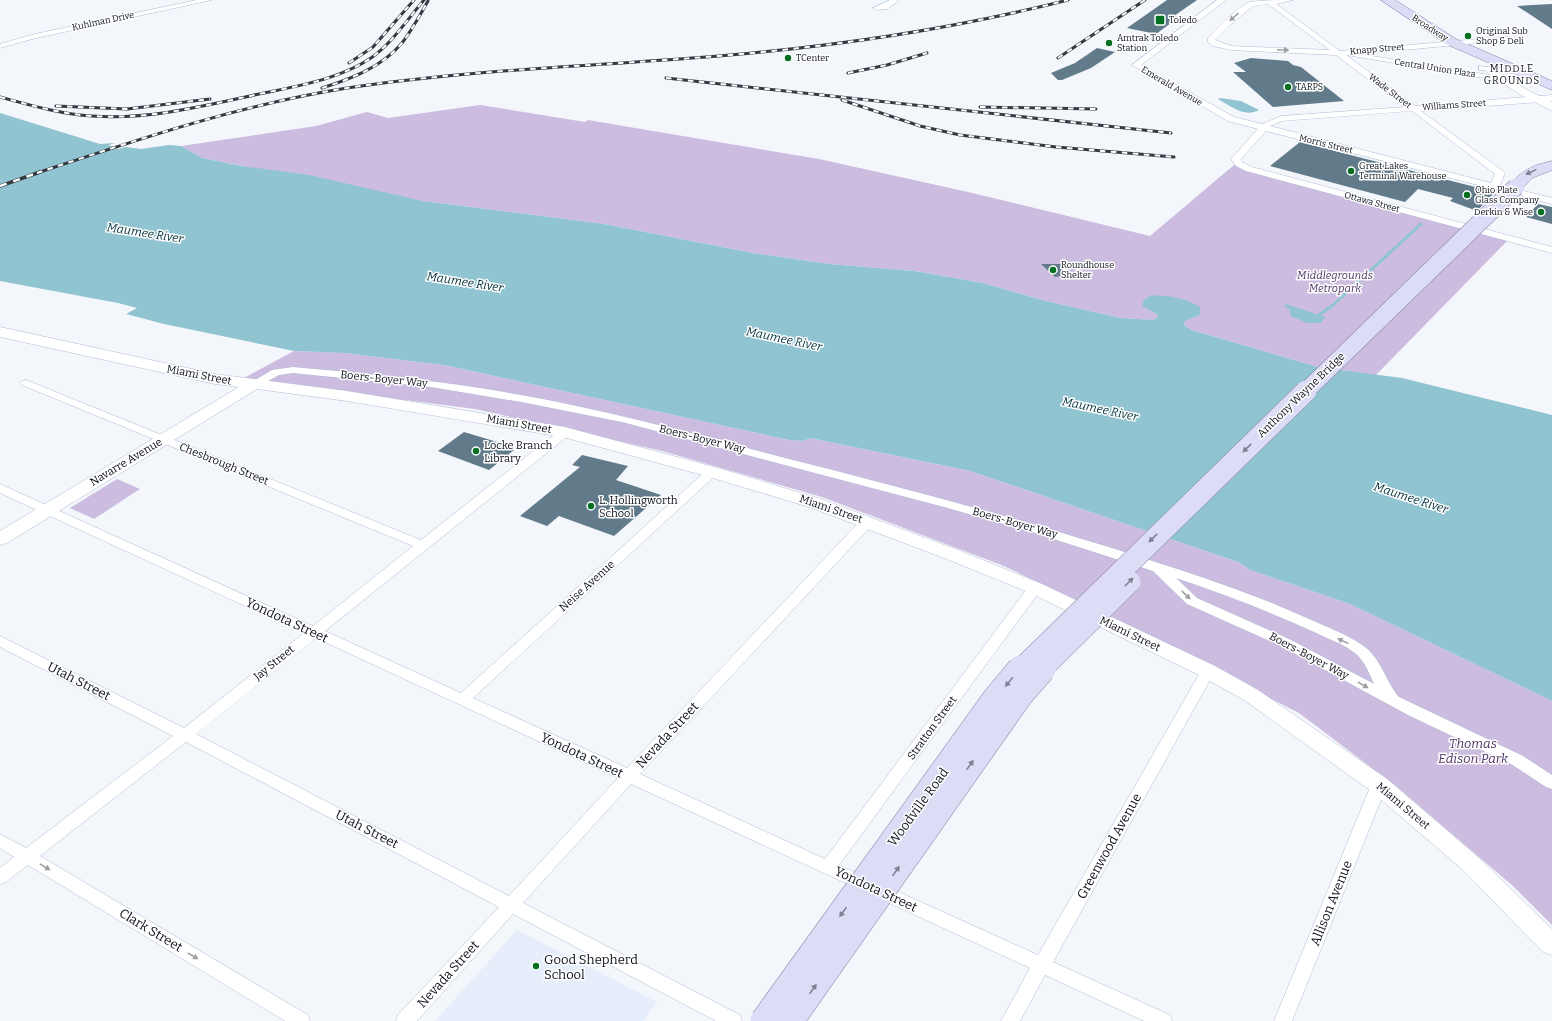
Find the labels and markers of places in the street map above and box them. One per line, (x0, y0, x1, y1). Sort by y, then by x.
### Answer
marker: Toledo (1154, 14, 1166, 26)
place label: Toledo (1169, 15, 1197, 25)
place label: Original Sub Shop & Deli (1476, 26, 1528, 46)
marker: Original Sub Shop & Deli (1463, 31, 1473, 41)
place label: Amtrak Toledo Station (1117, 33, 1179, 53)
marker: Amtrak Toledo Station (1104, 38, 1114, 48)
marker: TCenter (783, 53, 793, 63)
place label: TCenter (796, 53, 829, 63)
marker: TARPS (1283, 82, 1293, 92)
place label: TARPS (1296, 82, 1323, 92)
place label: Great Lakes Terminal Warehouse (1359, 161, 1447, 181)
marker: Great Lakes Terminal Warehouse (1346, 166, 1356, 176)
place label: Ohio Plate Glass Company (1475, 185, 1539, 205)
marker: Ohio Plate Glass Company (1462, 190, 1472, 200)
place label: Derkin & Wise (1474, 207, 1533, 217)
marker: Derkin & Wise (1536, 207, 1546, 217)
place label: Roundhouse Shelter (1061, 260, 1114, 280)
marker: Roundhouse Shelter (1048, 265, 1058, 275)
place label: Locke Branch Library (484, 439, 553, 465)
marker: Locke Branch Library (471, 446, 481, 456)
place label: L. Hollingworth School (599, 494, 678, 520)
marker: L. Hollingworth School (586, 501, 596, 511)
place label: Good Shepherd School (544, 952, 638, 982)
marker: Good Shepherd School (531, 961, 541, 971)

